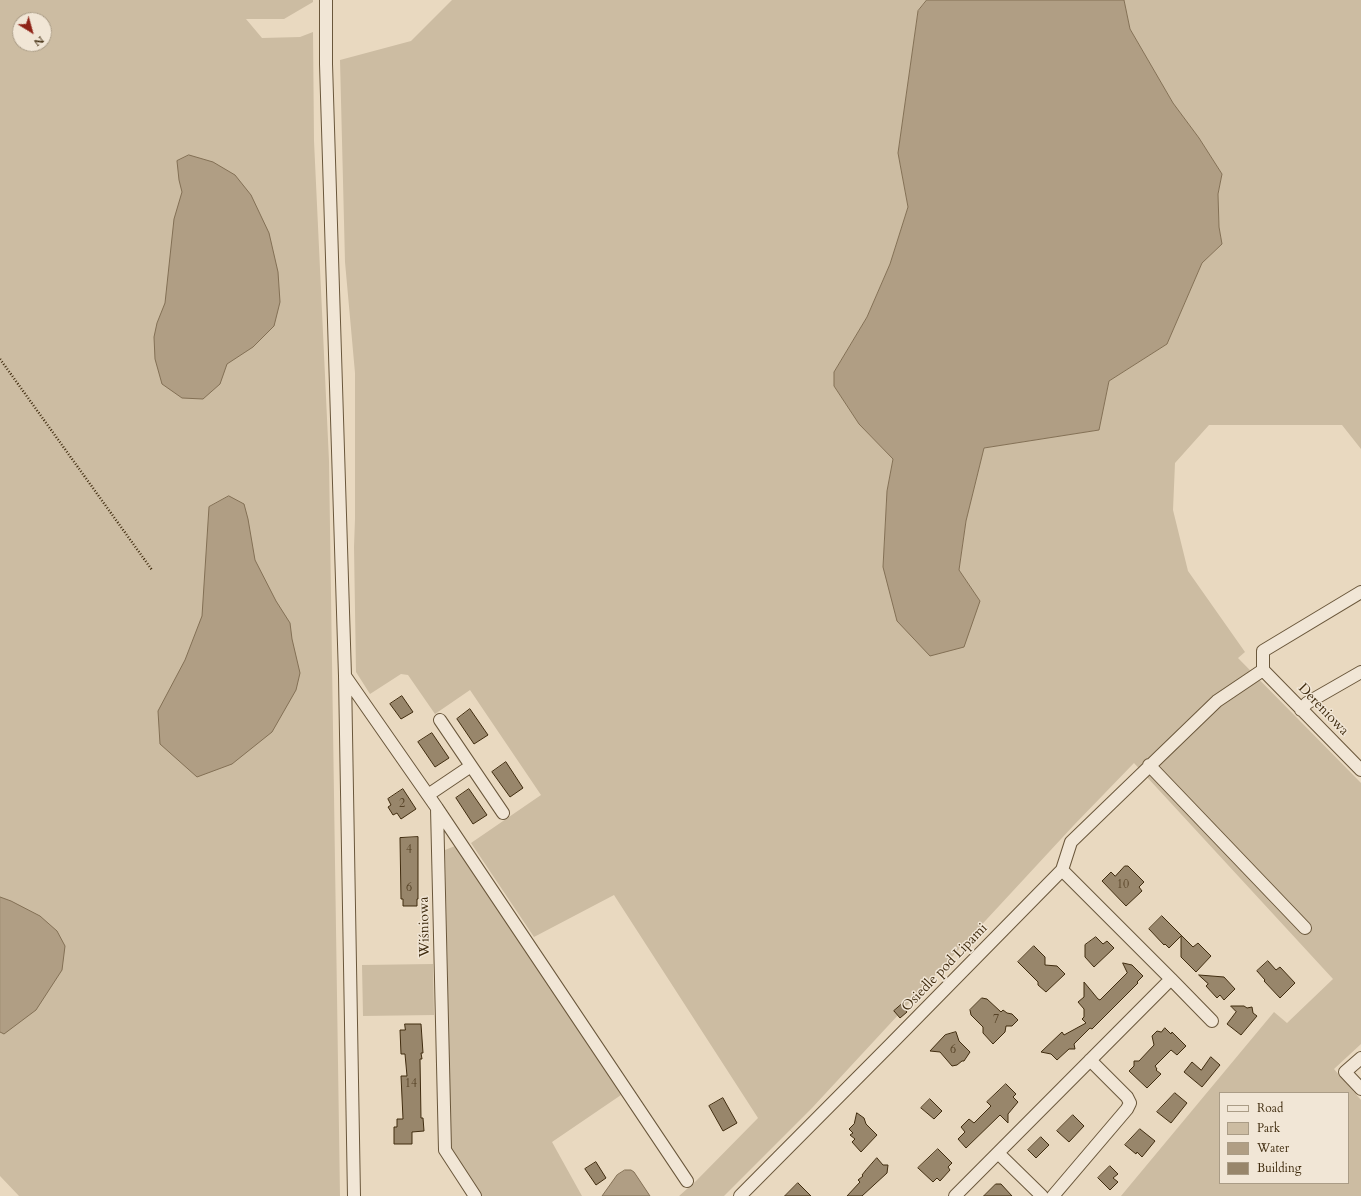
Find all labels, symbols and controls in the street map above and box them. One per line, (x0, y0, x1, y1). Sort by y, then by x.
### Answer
north arrow (12, 12, 52, 52)
text: N (31, 32, 47, 50)
street label: Dereniowa (1294, 680, 1352, 740)
house number: 2 (399, 797, 405, 811)
house number: 4 (406, 843, 412, 857)
house number: 10 (1117, 878, 1129, 892)
house number: 6 (406, 881, 412, 895)
street label: Wiśniowa (416, 896, 434, 958)
street label: Osiedle pod Lipami (899, 920, 991, 1016)
house number: 7 (993, 1013, 999, 1027)
house number: 6 (950, 1043, 956, 1057)
house number: 14 (405, 1077, 417, 1091)
legend (1219, 1092, 1349, 1184)
text: Road (1257, 1100, 1283, 1116)
text: Park (1257, 1120, 1280, 1136)
text: Water (1257, 1140, 1289, 1156)
text: Building (1257, 1160, 1301, 1176)

